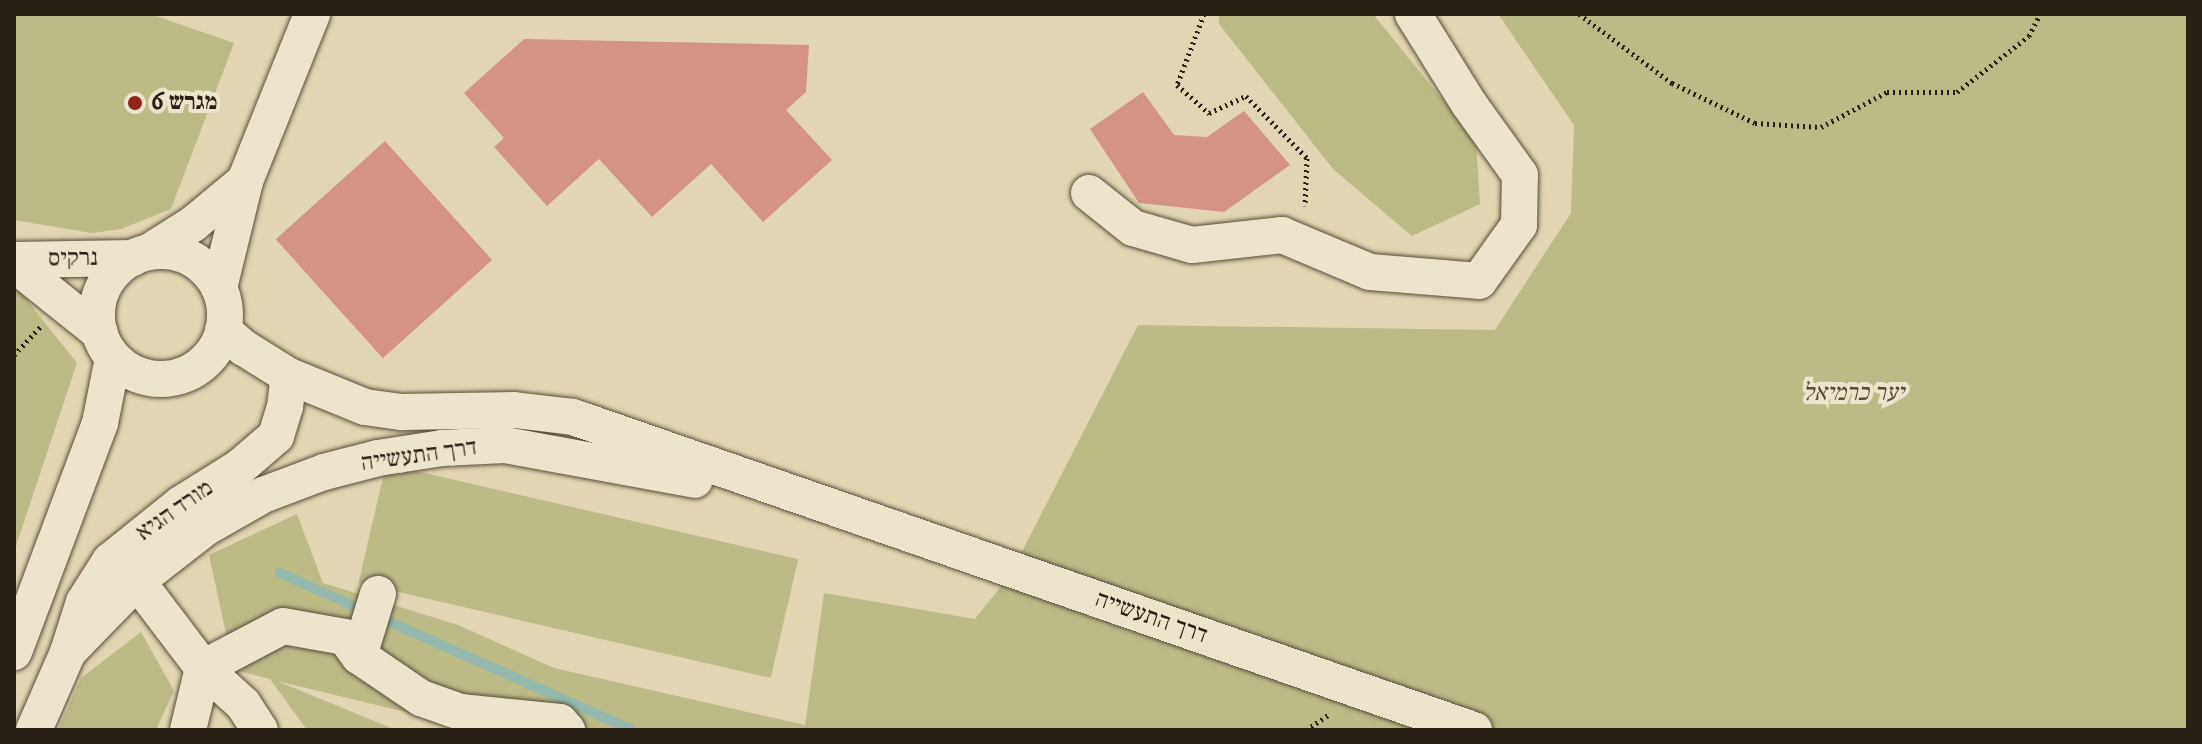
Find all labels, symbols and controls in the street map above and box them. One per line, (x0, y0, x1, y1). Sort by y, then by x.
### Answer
place label: מגרש 6 (151, 89, 218, 117)
marker: מגרש 6 (126, 94, 144, 112)
street label: נרקיס (48, 244, 98, 274)
park label: יער כרמיאל (1802, 380, 1904, 408)
street label: דרך התעשייה (359, 434, 479, 478)
street label: מורד הגיא (131, 474, 219, 548)
street label: דרך התעשייה (1091, 585, 1211, 651)

